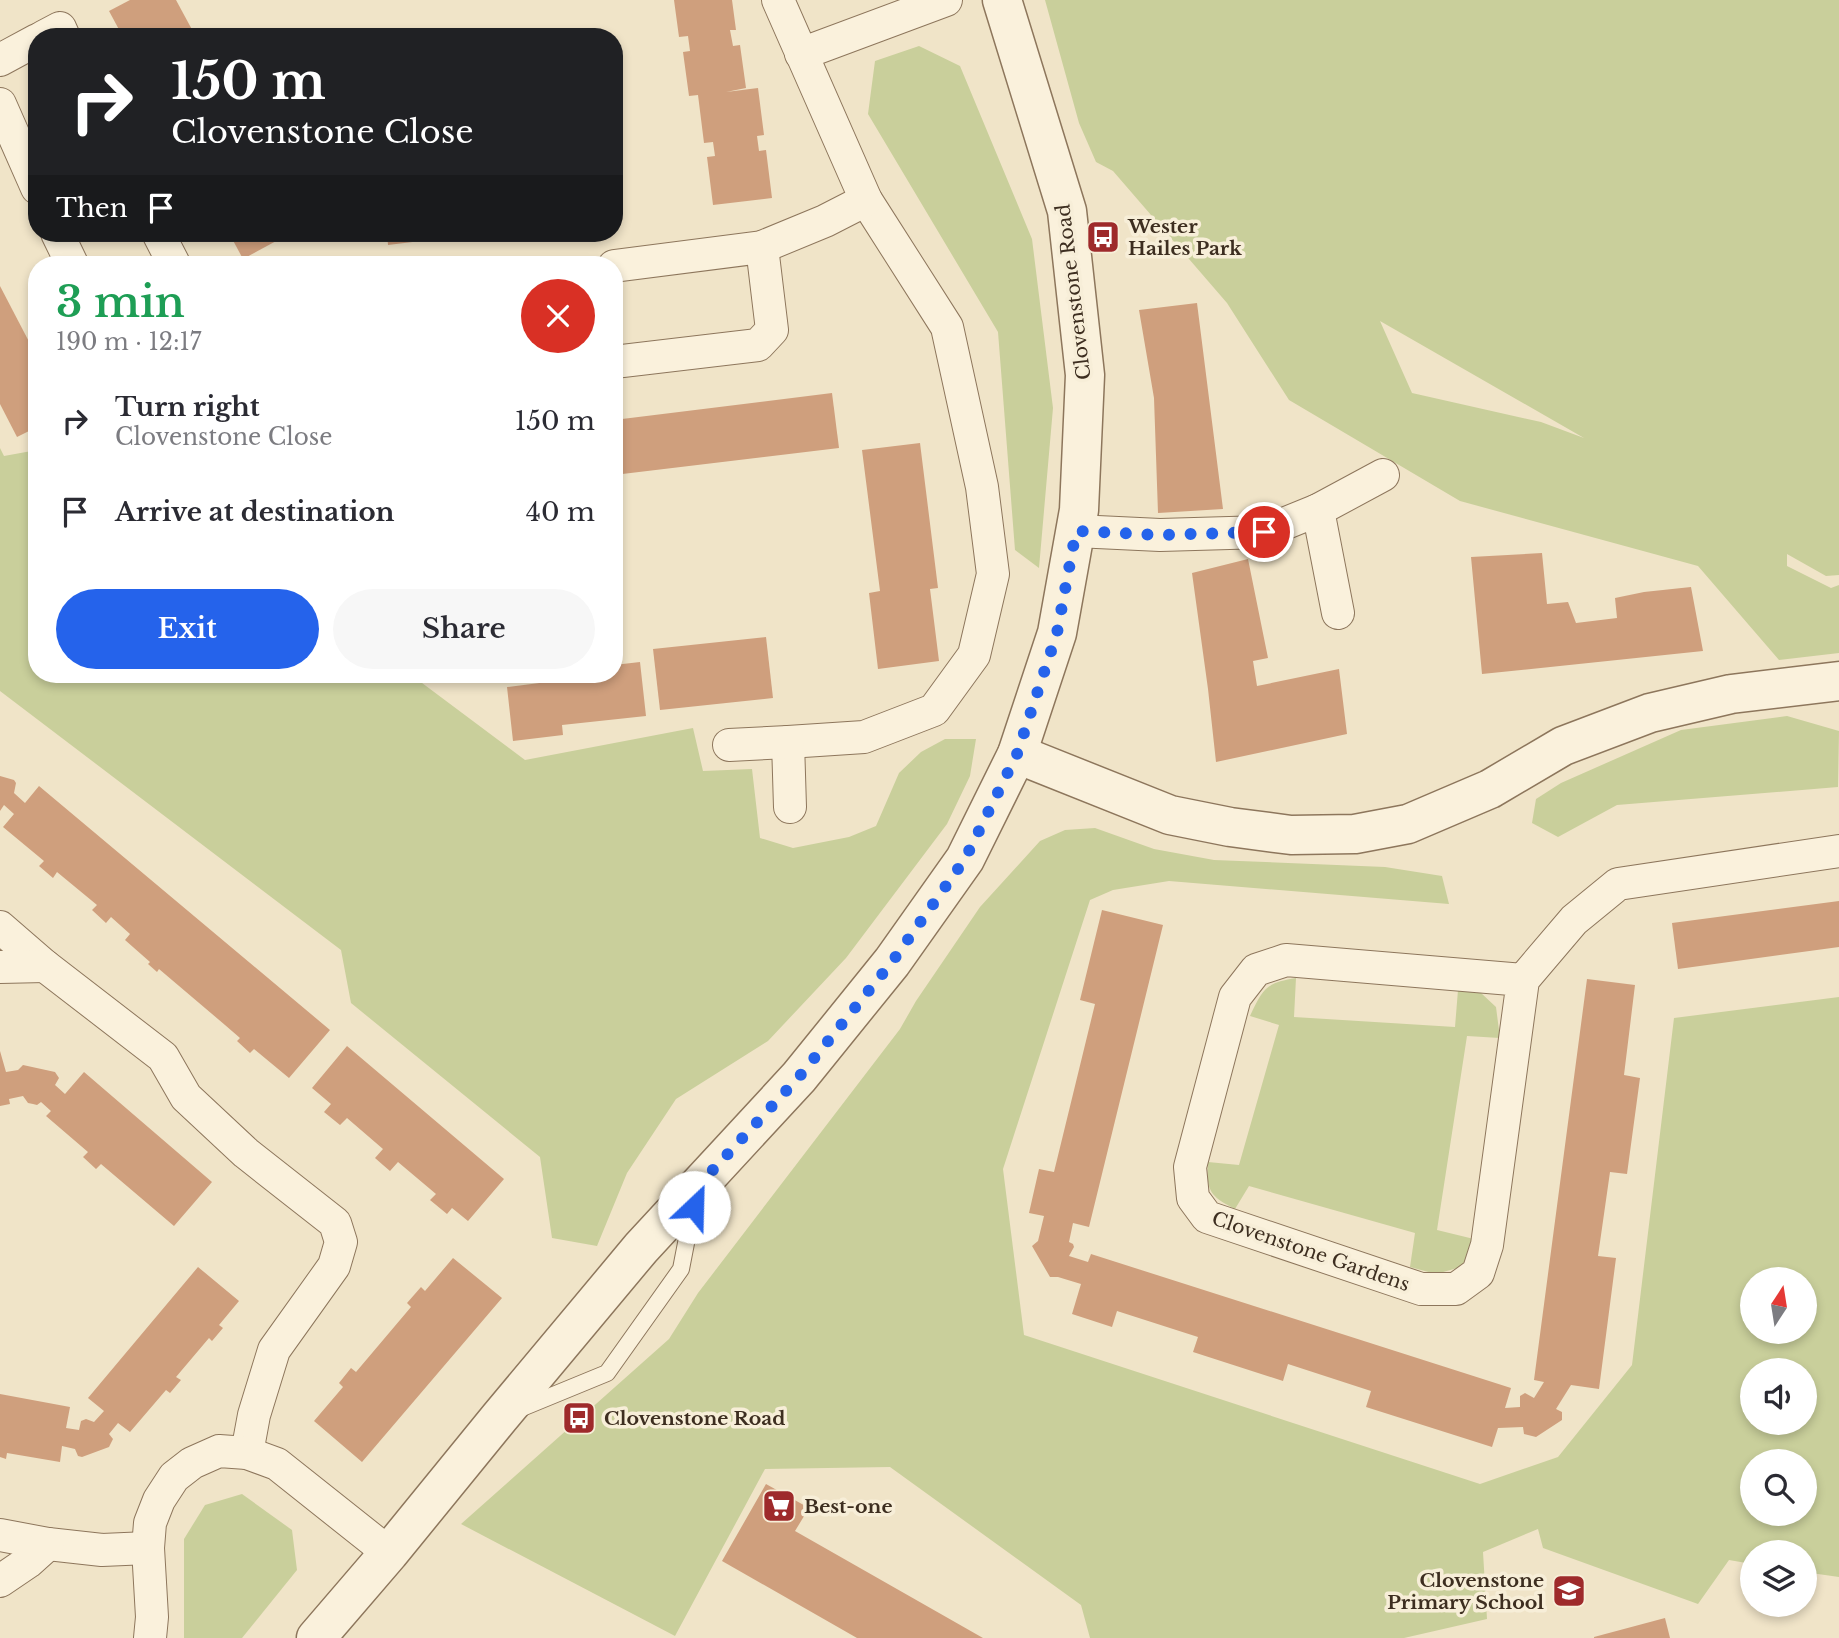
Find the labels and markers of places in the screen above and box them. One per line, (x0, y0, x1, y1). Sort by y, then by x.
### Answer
place label: Wester Hailes Park (1127, 215, 1242, 260)
bus stop icon: Wester Hailes Park (1084, 218, 1122, 256)
pin (1234, 502, 1294, 562)
bus stop icon: Clovenstone Road (560, 1399, 598, 1437)
place label: Clovenstone Road (604, 1407, 785, 1430)
supermarket icon: Best-one (760, 1487, 798, 1525)
place label: Best-one (804, 1495, 893, 1518)
place label: Clovenstone Primary School (1387, 1569, 1544, 1614)
school or university icon: Clovenstone Primary School (1550, 1572, 1588, 1610)

